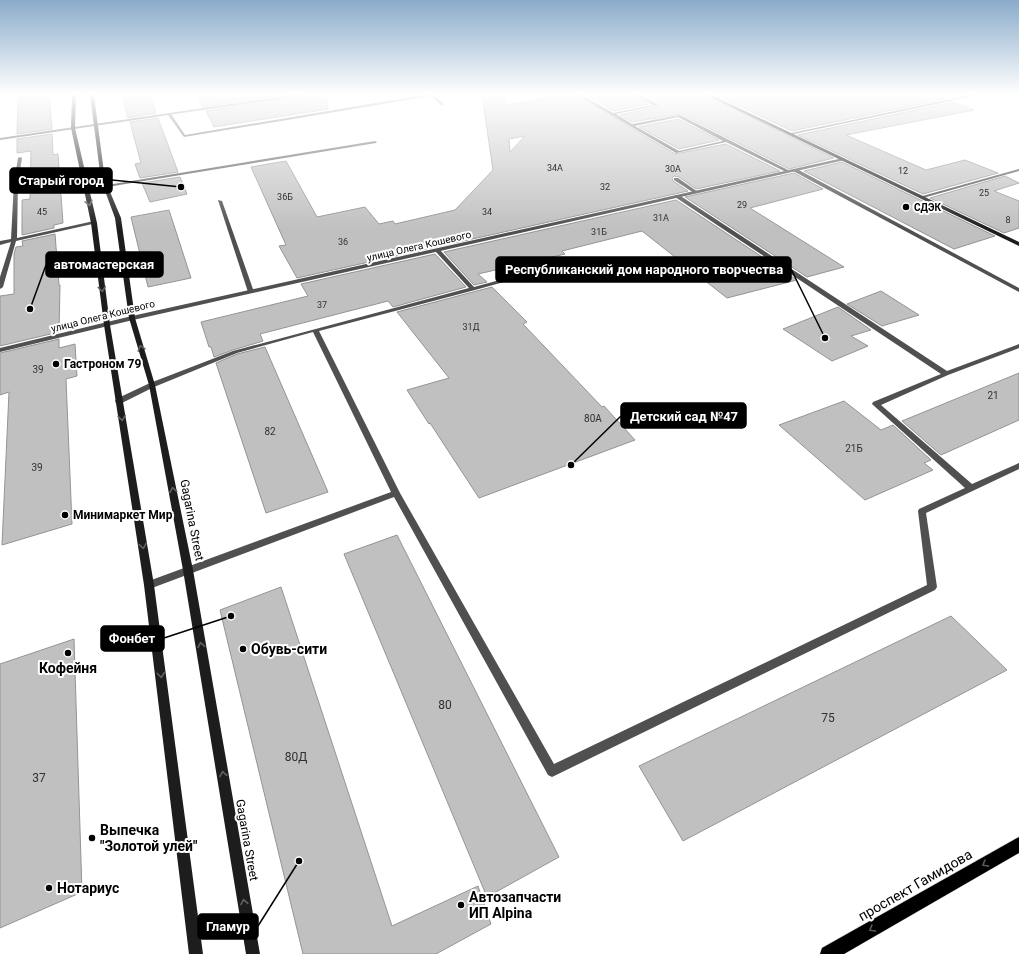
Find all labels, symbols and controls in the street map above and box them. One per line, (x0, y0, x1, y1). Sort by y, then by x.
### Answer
house number: 34А (547, 163, 563, 173)
house number: 30А (665, 164, 681, 174)
house number: 12 (898, 166, 908, 176)
callout: Старый город (10, 168, 112, 193)
text: Старый город (18, 173, 104, 188)
house number: 32 (600, 182, 610, 192)
house number: 25 (979, 188, 989, 198)
house number: 36Б (277, 192, 293, 202)
one-way arrow (84, 199, 93, 206)
house number: 29 (737, 200, 747, 210)
marker: СДЭК (901, 202, 911, 212)
place label: СДЭК (914, 202, 941, 213)
house number: 45 (37, 207, 47, 217)
house number: 34 (482, 207, 492, 217)
house number: 31А (653, 213, 669, 223)
house number: 8 (1005, 215, 1011, 225)
house number: 31Б (591, 227, 607, 237)
street label: улица Олега Кошевого (366, 229, 472, 263)
house number: 36 (338, 237, 348, 247)
callout: автомастерская (46, 252, 163, 277)
text: автомастерская (54, 257, 154, 272)
callout: Республиканский дом народного творчества (496, 257, 791, 282)
text: Республиканский дом народного творчества (505, 262, 783, 277)
one-way arrow (97, 286, 106, 292)
street label: улица Олега Кошевого (50, 298, 156, 334)
house number: 37 (317, 300, 327, 310)
house number: 31Д (463, 322, 480, 332)
one-way arrow (137, 344, 146, 351)
place label: Гастроном 79 (64, 357, 142, 371)
marker: Гастроном 79 (51, 359, 61, 369)
house number: 39 (32, 364, 44, 375)
house number: 21 (987, 390, 999, 401)
callout: Детский сад №47 (621, 403, 746, 428)
text: Детский сад №47 (630, 409, 738, 424)
house number: 80А (584, 413, 602, 424)
one-way arrow (117, 414, 126, 421)
house number: 82 (264, 426, 276, 437)
house number: 21Б (845, 443, 863, 454)
house number: 39 (31, 462, 43, 473)
street label: Gagarina Street (177, 478, 207, 562)
one-way arrow (169, 487, 177, 493)
place label: Минимаркет Мир (73, 508, 173, 522)
marker: Минимаркет Мир (60, 510, 70, 520)
one-way arrow (138, 543, 147, 549)
callout: Фонбет (101, 626, 164, 651)
text: Фонбет (109, 631, 156, 646)
place label: Обувь-сити (251, 641, 327, 657)
one-way arrow (197, 642, 206, 649)
marker: Обувь-сити (238, 644, 248, 654)
marker: Кофейня (63, 648, 73, 658)
place label: Кофейня (39, 660, 97, 676)
one-way arrow (156, 672, 165, 678)
house number: 80 (438, 698, 452, 712)
house number: 75 (821, 711, 835, 725)
house number: 80Д (285, 750, 307, 764)
one-way arrow (219, 770, 228, 777)
house number: 37 (32, 771, 46, 785)
street label: Gagarina Street (233, 798, 261, 882)
place label: Выпечка "Золотой улей" (100, 822, 198, 854)
marker: Выпечка "Золотой улей" (87, 833, 97, 843)
street label: проспект Гамидова (855, 846, 975, 924)
one-way arrow (982, 860, 989, 867)
place label: Нотариус (57, 880, 119, 896)
marker: Нотариус (44, 883, 54, 893)
place label: Автозапчасти ИП Alpina (469, 889, 561, 921)
one-way arrow (241, 899, 249, 905)
marker: Автозапчасти ИП Alpina (456, 900, 466, 910)
callout: Гламур (198, 914, 258, 939)
text: Гламур (206, 919, 250, 934)
one-way arrow (869, 924, 876, 931)

